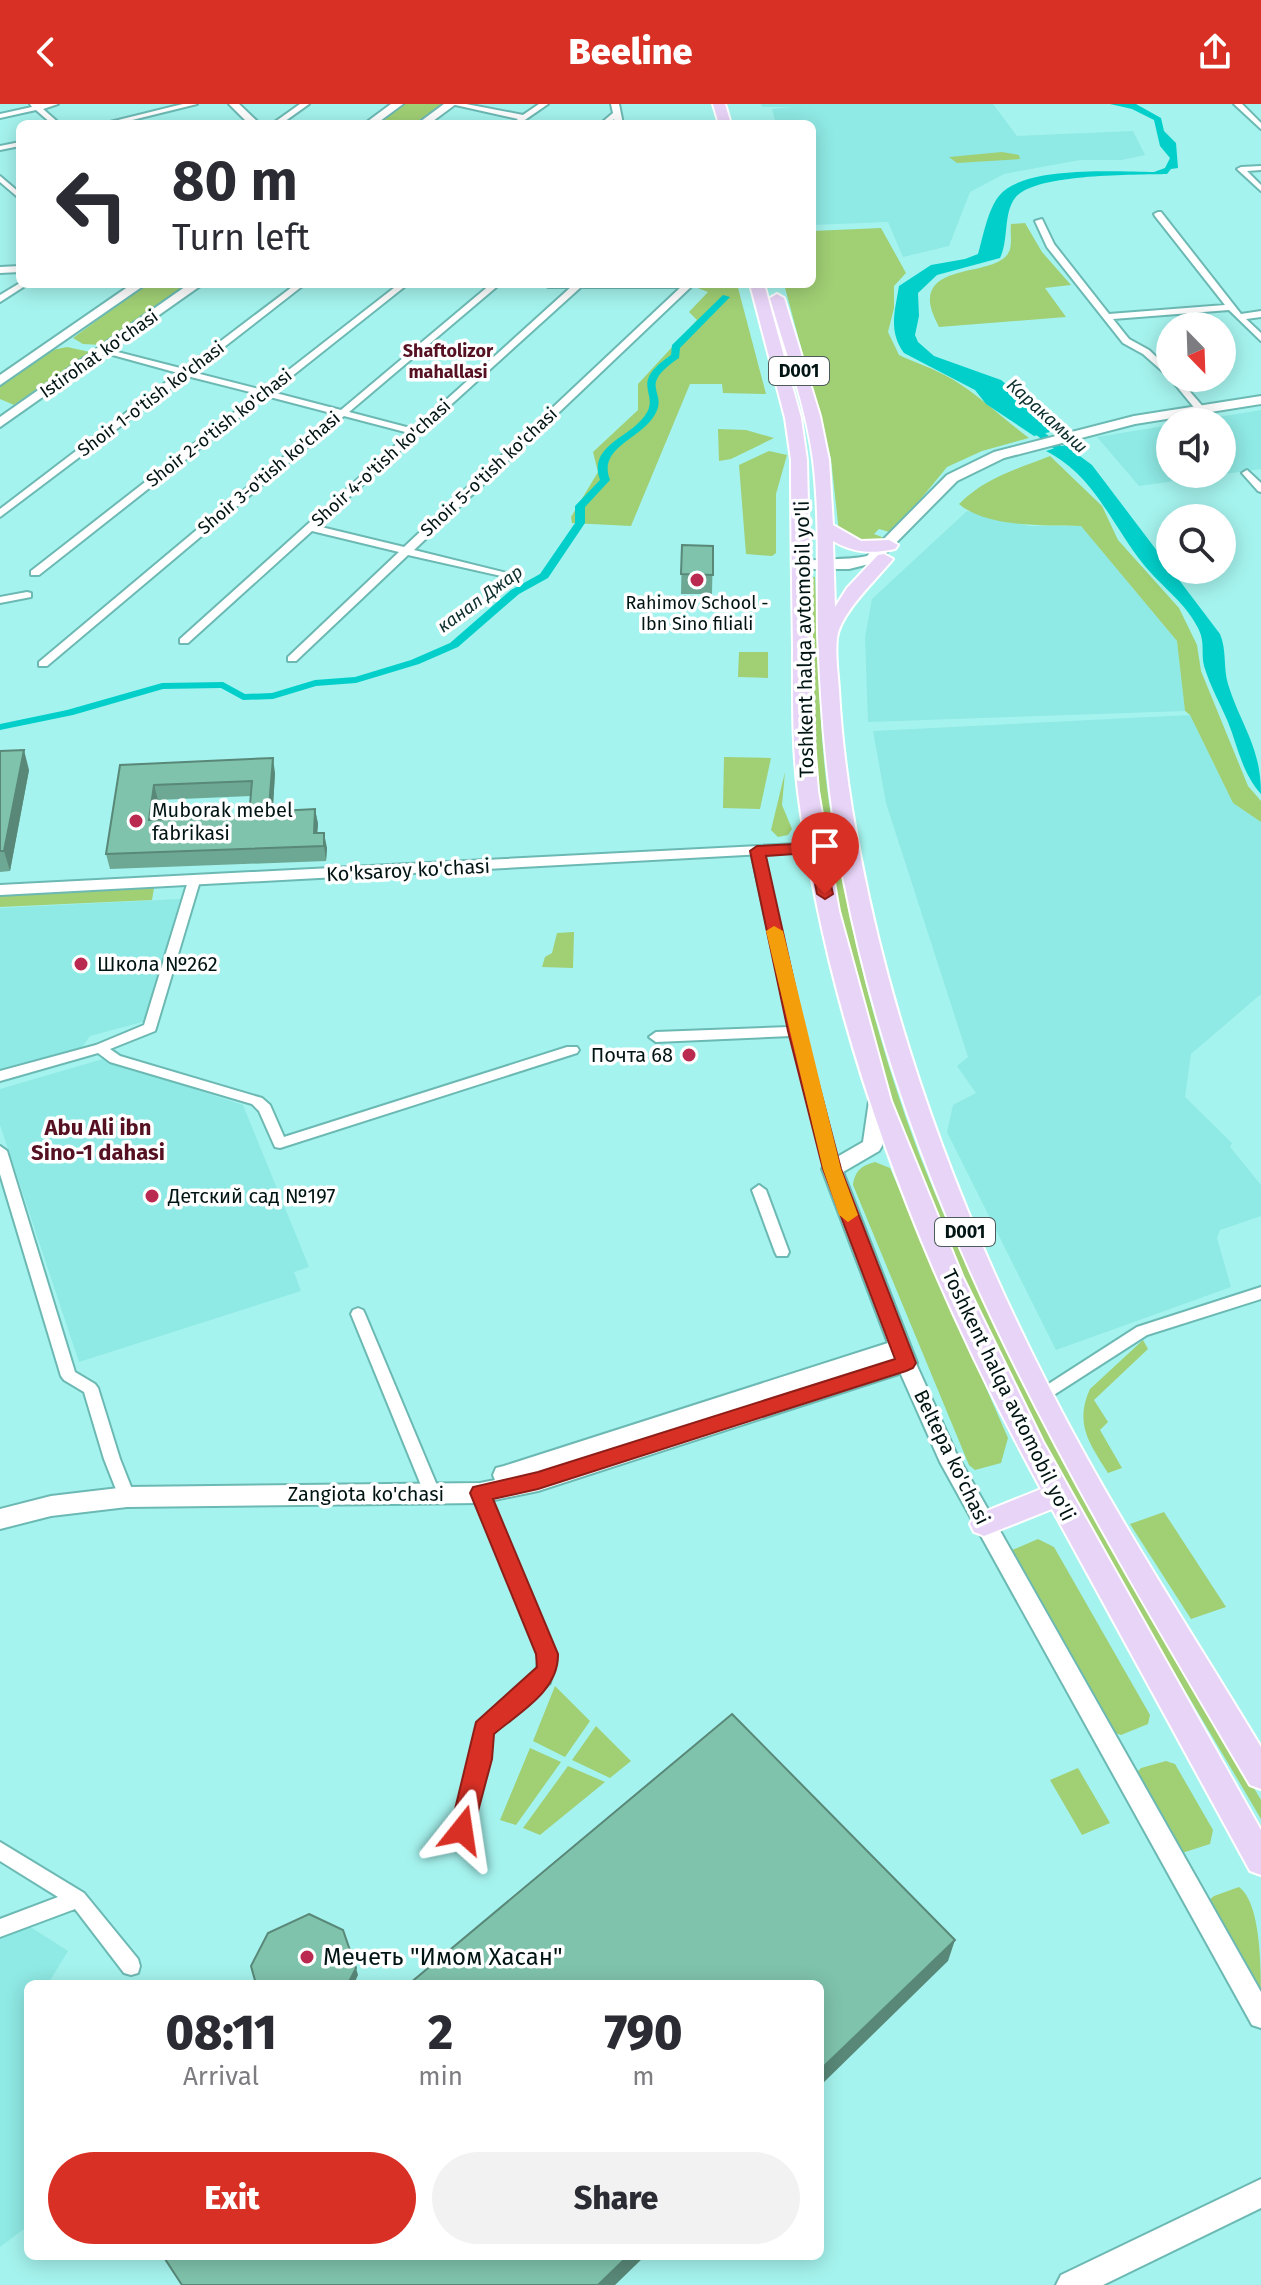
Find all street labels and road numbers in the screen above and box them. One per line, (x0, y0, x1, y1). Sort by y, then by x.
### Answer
street label: Istirohat ko'chasi (36, 305, 162, 403)
street label: Shoir 1-o'tish ko'chasi (73, 337, 229, 461)
road number: D001 (769, 357, 829, 385)
street label: Shoir 2-o'tish ko'chasi (142, 364, 296, 492)
street label: Shoir 4-o'tish ko'chasi (307, 395, 455, 531)
street label: Shoir 5-o'tish ko'chasi (416, 403, 562, 541)
street label: Shoir 3-o'tish ko'chasi (193, 407, 345, 539)
street label: Toshkent halqa avtomobil yo'li (790, 500, 818, 778)
street label: Ko'ksaroy ko'chasi (325, 854, 491, 886)
road number: D001 (935, 1218, 995, 1246)
street label: Toshkent halqa avtomobil yo'li (937, 1265, 1081, 1525)
street label: Beltepa ko'chasi (909, 1386, 995, 1528)
street label: Zangiota ko'chasi (288, 1482, 444, 1506)

